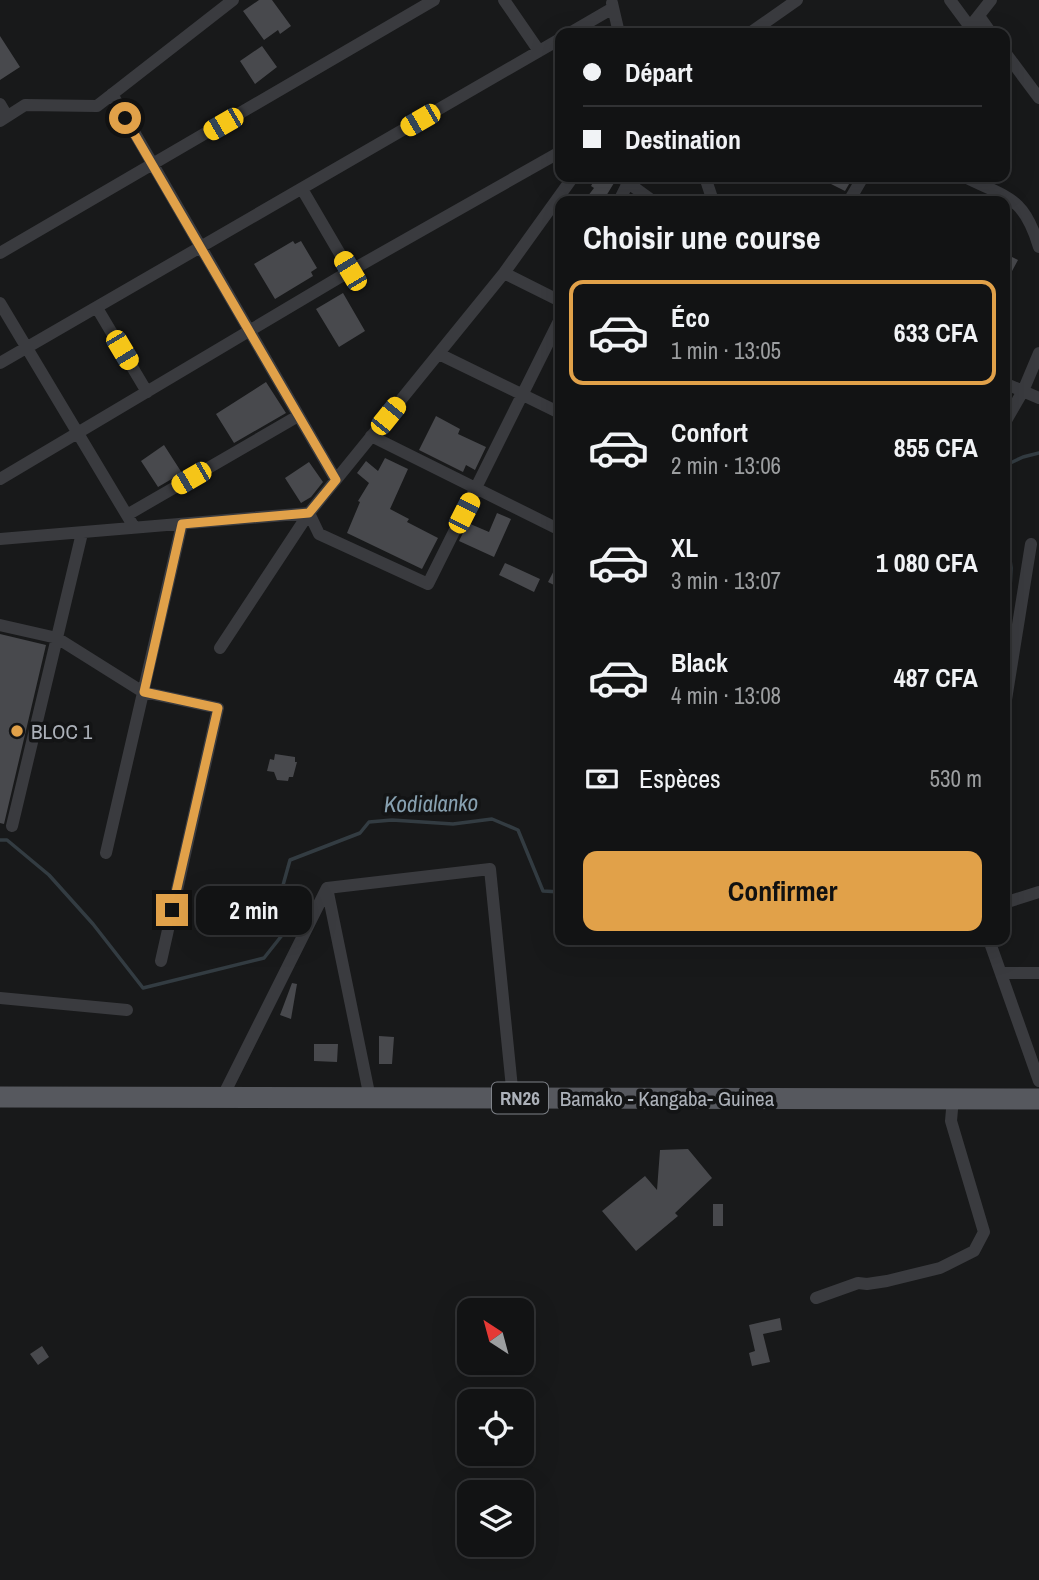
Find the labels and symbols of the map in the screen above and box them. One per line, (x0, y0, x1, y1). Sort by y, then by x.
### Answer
car (397, 100, 444, 140)
route start (109, 102, 141, 134)
car (200, 104, 247, 144)
car (331, 248, 370, 294)
car (103, 327, 142, 373)
car (367, 393, 410, 439)
car (168, 458, 215, 498)
car (446, 490, 483, 536)
place label: BLOC 1 (31, 717, 93, 746)
marker: BLOC 1 (9, 723, 25, 739)
water label: Kodialanko (384, 787, 478, 819)
callout: 2 min (196, 886, 312, 934)
route end (156, 894, 188, 926)
road number: RN26 (492, 1082, 548, 1114)
street label: Bamako - Kangaba- Guinea (560, 1084, 775, 1113)
north arrow (457, 1298, 534, 1376)

